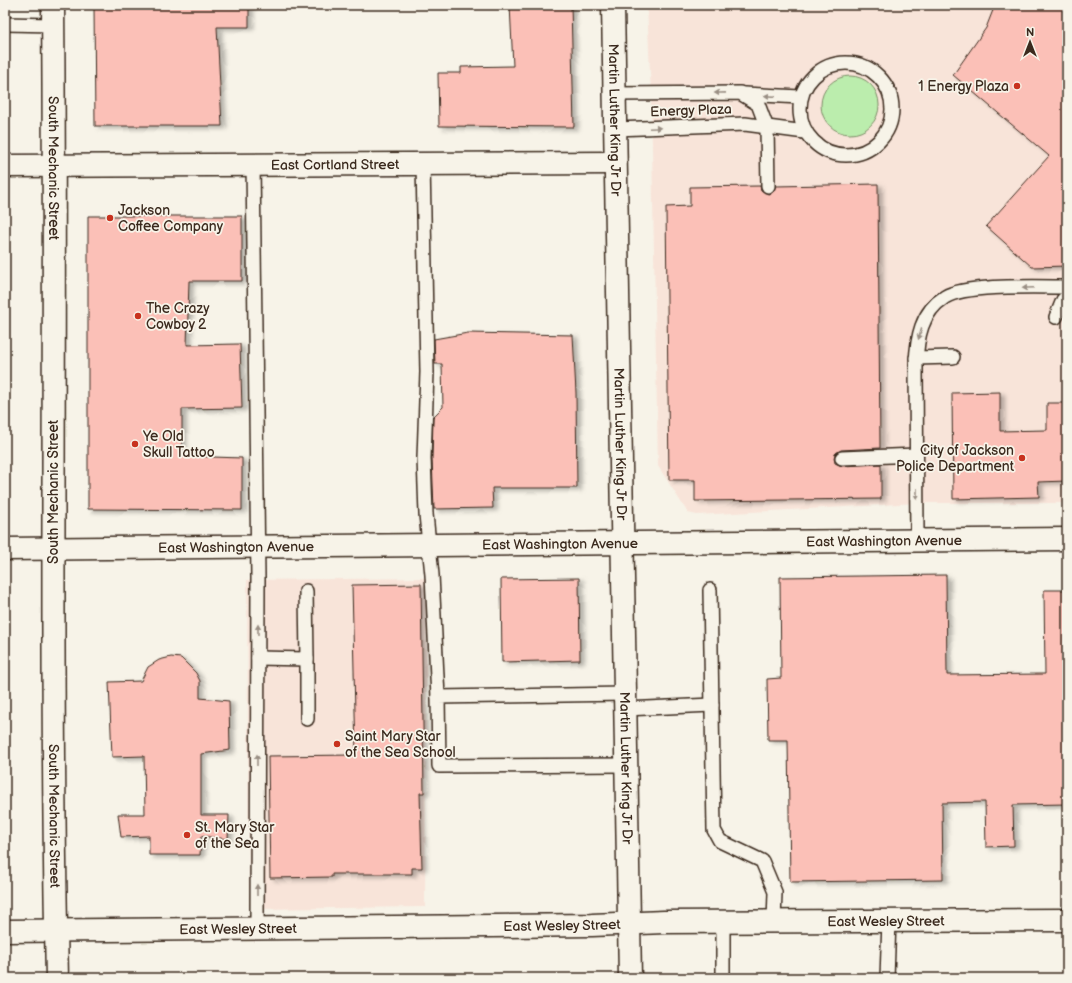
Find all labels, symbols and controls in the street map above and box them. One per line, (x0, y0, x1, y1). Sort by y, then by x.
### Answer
north arrow (1010, 22, 1050, 62)
text: N (1026, 26, 1034, 39)
street label: Martin Luther King Jr Dr (605, 44, 624, 197)
place label: 1 Energy Plaza (918, 78, 1009, 95)
marker: 1 Energy Plaza (1012, 81, 1022, 91)
one-way arrow (713, 90, 726, 96)
one-way arrow (764, 93, 776, 100)
street label: South Mechanic Street (45, 96, 62, 241)
street label: Energy Plaza (650, 101, 732, 120)
one-way arrow (649, 125, 662, 131)
street label: East Cortland Street (271, 156, 400, 174)
place label: Jackson Coffee Company (118, 202, 224, 235)
marker: Jackson Coffee Company (105, 213, 115, 223)
one-way arrow (1021, 285, 1034, 291)
place label: The Crazy Cowboy 2 (146, 300, 210, 333)
marker: The Crazy Cowboy 2 (133, 311, 143, 321)
one-way arrow (916, 328, 922, 340)
street label: Martin Luther King Jr Dr (610, 367, 630, 521)
street label: South Mechanic Street (45, 419, 62, 564)
place label: Ye Old Skull Tattoo (142, 428, 215, 461)
marker: Ye Old Skull Tattoo (130, 439, 140, 449)
place label: City of Jackson Police Department (896, 442, 1015, 475)
marker: City of Jackson Police Department (1017, 453, 1027, 463)
one-way arrow (914, 488, 920, 501)
street label: East Washington Avenue (806, 532, 962, 550)
street label: East Washington Avenue (482, 535, 638, 554)
street label: East Washington Avenue (158, 538, 314, 557)
one-way arrow (255, 623, 261, 636)
street label: Martin Luther King Jr Dr (616, 691, 636, 845)
place label: Saint Mary Star of the Sea School (345, 728, 456, 761)
marker: Saint Mary Star of the Sea School (332, 739, 342, 749)
street label: South Mechanic Street (45, 744, 63, 889)
one-way arrow (254, 753, 260, 766)
place label: St. Mary Star of the Sea (195, 819, 275, 852)
marker: St. Mary Star of the Sea (182, 830, 192, 840)
one-way arrow (254, 883, 260, 896)
street label: East Wesley Street (827, 913, 945, 930)
street label: East Wesley Street (503, 916, 622, 935)
street label: East Wesley Street (179, 920, 298, 938)

